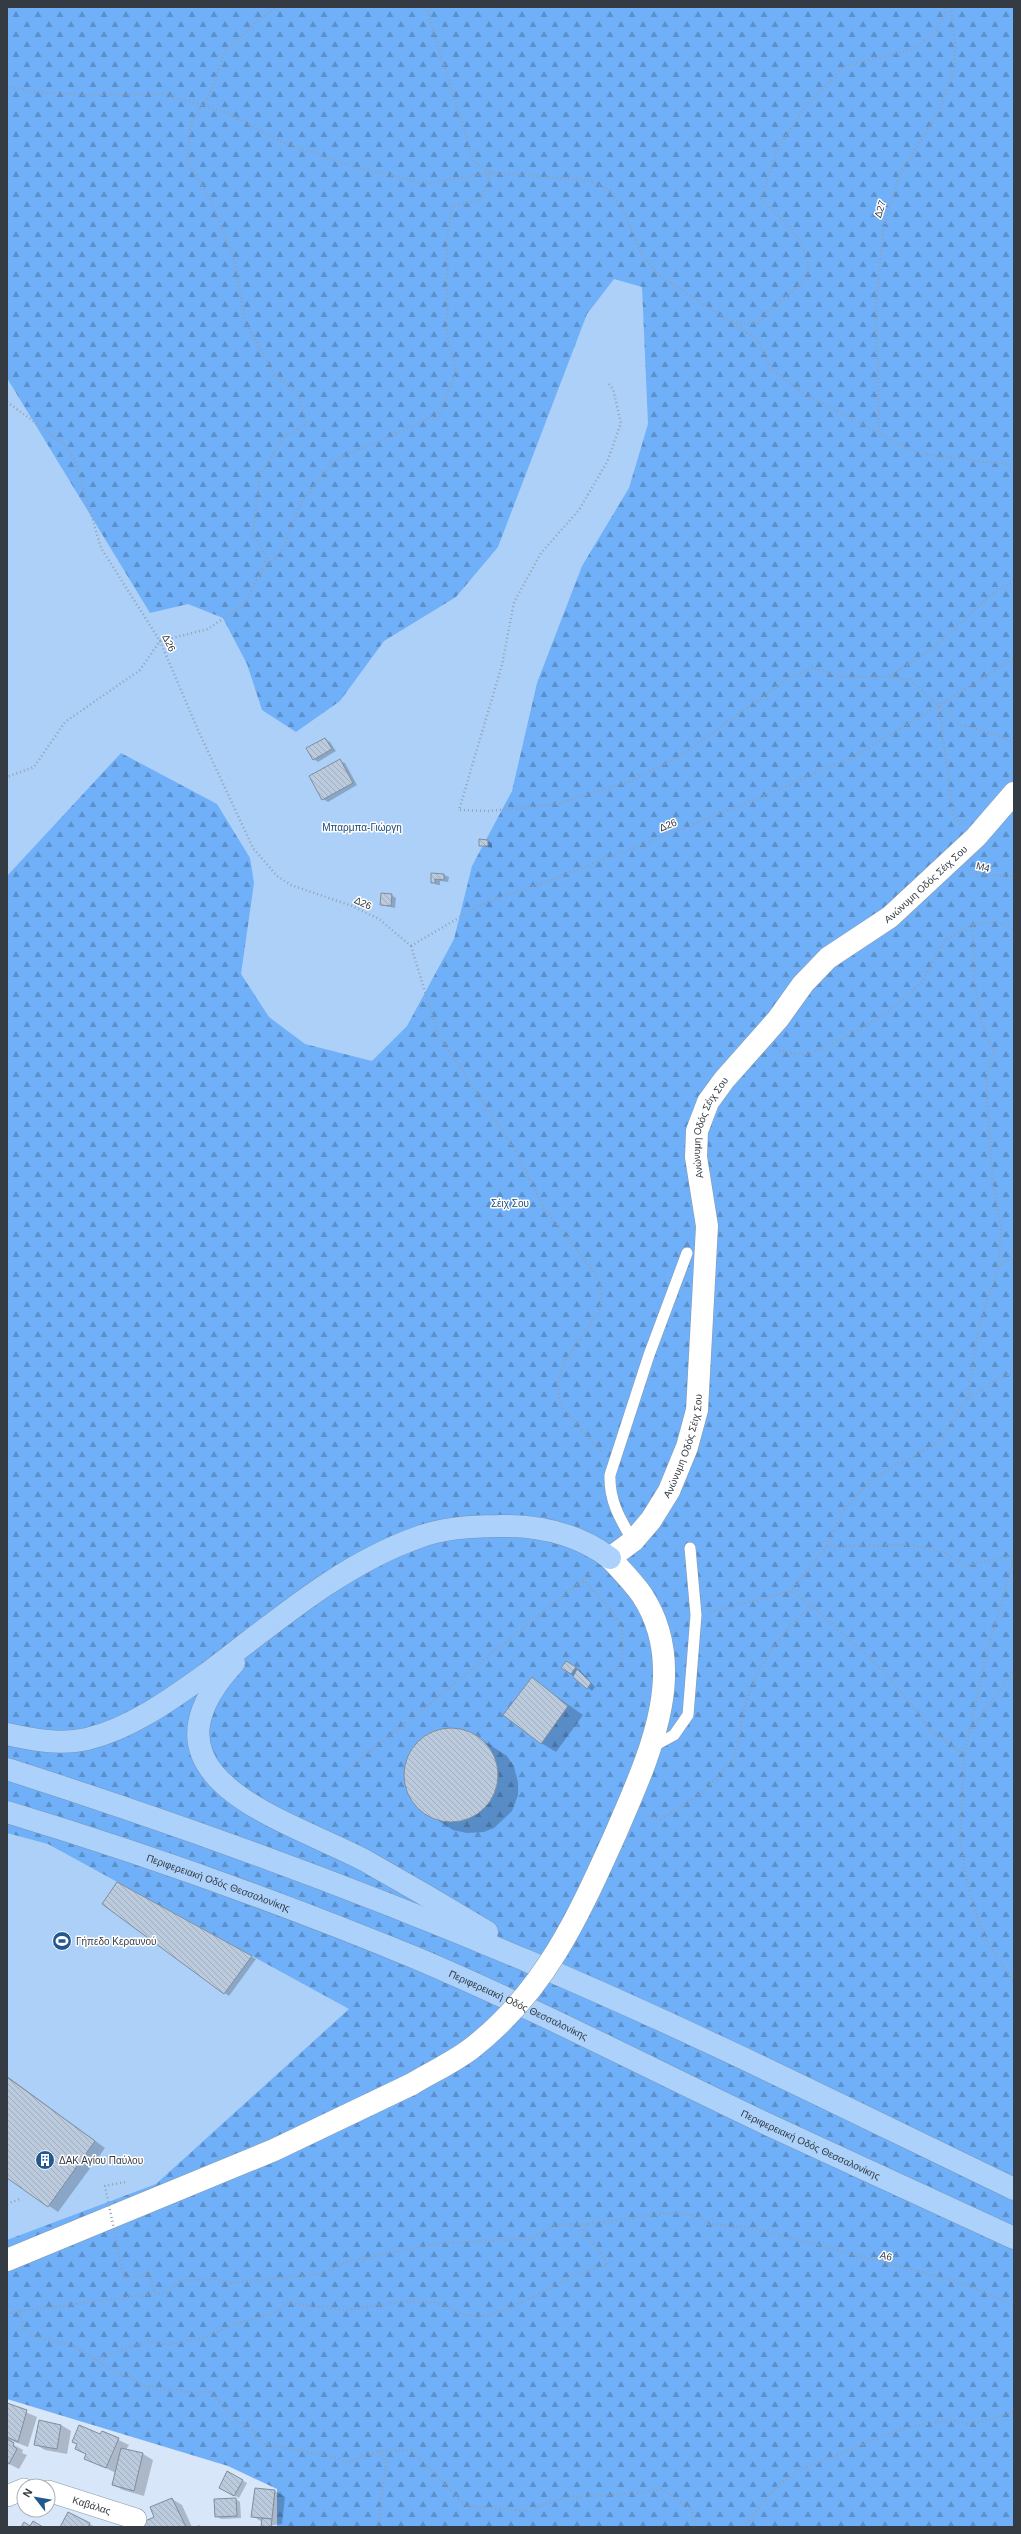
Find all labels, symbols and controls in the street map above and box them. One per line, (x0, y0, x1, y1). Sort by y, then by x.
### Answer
street label: Δ27 (872, 198, 888, 219)
street label: Δ26 (160, 633, 178, 654)
street label: Δ26 (658, 817, 679, 833)
park label: Μπαρμπα-Γιώργη (322, 822, 402, 833)
street label: Ανώνυμη Οδός Σέιχ Σου (882, 843, 969, 925)
street label: M4 (975, 860, 991, 874)
street label: Δ26 (353, 894, 374, 912)
street label: Ανώνυμη Οδός Σέιχ Σου (690, 1075, 730, 1179)
park label: Σέιχ Σου (491, 1198, 529, 1209)
street label: Ανώνυμη Οδός Σέιχ Σου (661, 1394, 703, 1500)
street label: Περιφερειακή Οδός Θεσσαλονίκης (145, 1852, 292, 1914)
sports icon: Γήπεδο Κεραυνού (51, 1930, 73, 1952)
place label: Γήπεδο Κεραυνού (76, 1936, 156, 1947)
street label: Περιφερειακή Οδός Θεσσαλονίκης (447, 1968, 590, 2042)
street label: Περιφερειακή Οδός Θεσσαλονίκης (739, 2107, 882, 2181)
building icon: ΔΑΚ Αγίου Παύλου (34, 2149, 56, 2171)
place label: ΔΑΚ Αγίου Παύλου (59, 2155, 143, 2166)
street label: A6 (879, 2249, 894, 2263)
north arrow (16, 2478, 56, 2518)
text: N (20, 2486, 35, 2499)
street label: Καβάλας (71, 2494, 112, 2516)

